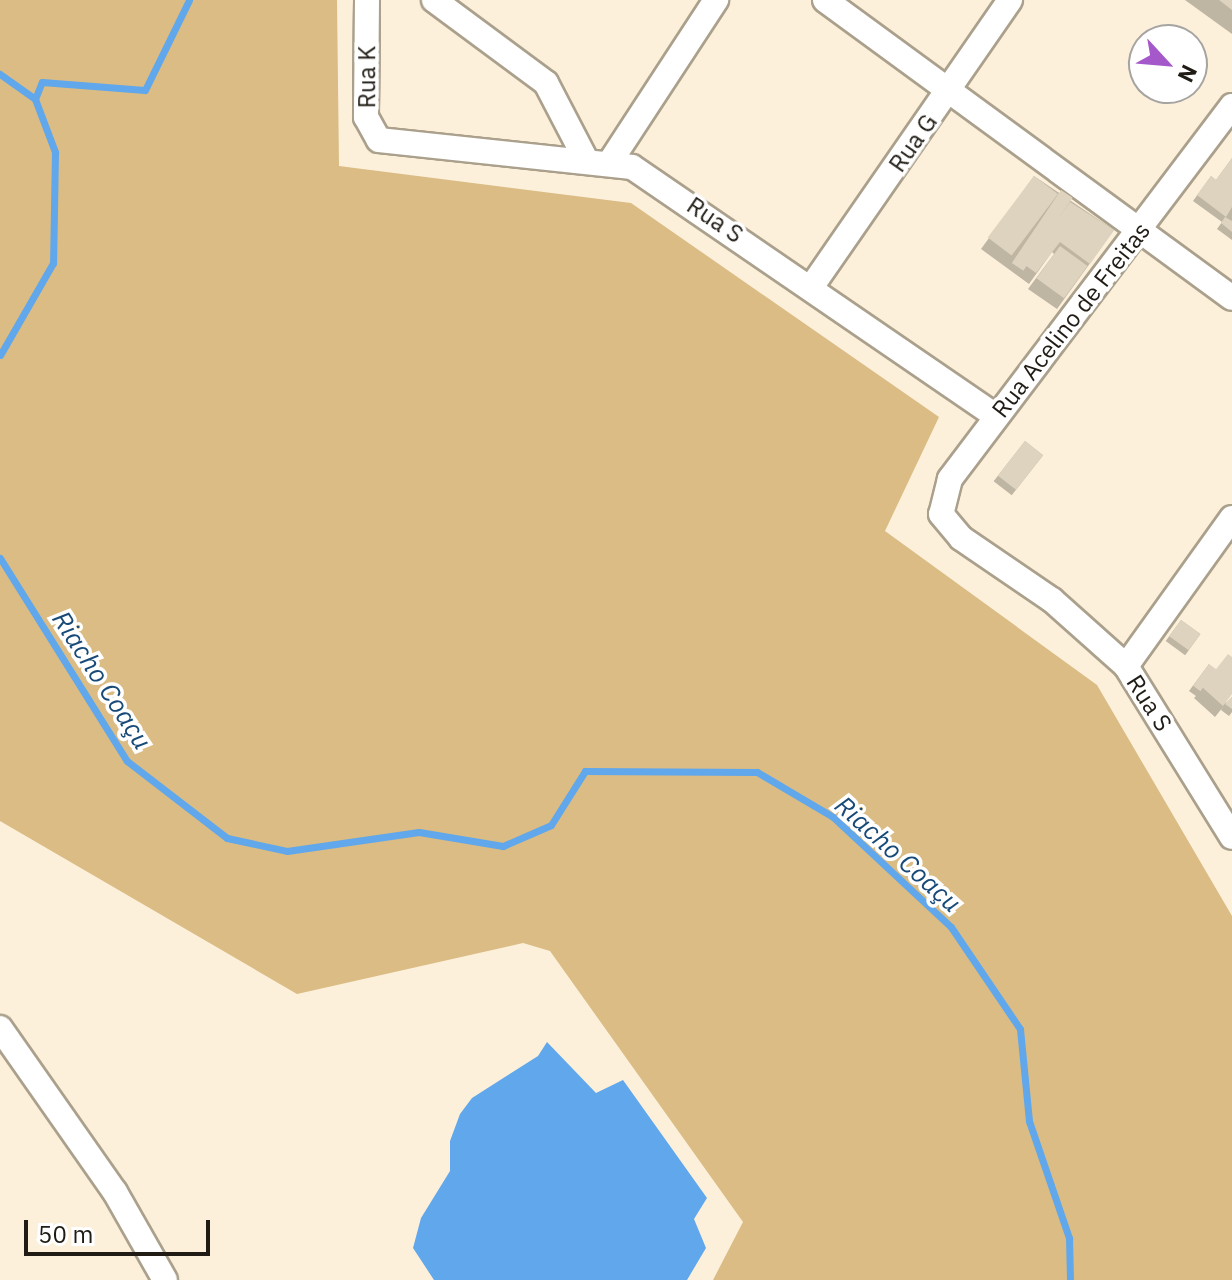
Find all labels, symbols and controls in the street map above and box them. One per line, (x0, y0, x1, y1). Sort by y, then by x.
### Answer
north arrow (1128, 24, 1208, 104)
street label: Rua K (353, 46, 381, 108)
text: N (1172, 60, 1205, 87)
street label: Rua G (883, 108, 943, 178)
street label: Rua S (681, 191, 749, 249)
street label: Rua Acelino de Freitas (986, 217, 1156, 423)
water label: Riacho Coaçu (46, 605, 158, 755)
street label: Rua S (1120, 669, 1178, 737)
water label: Riacho Coaçu (829, 789, 967, 919)
scale bar (28, 1204, 214, 1254)
text: 50 m (38, 1218, 93, 1250)

